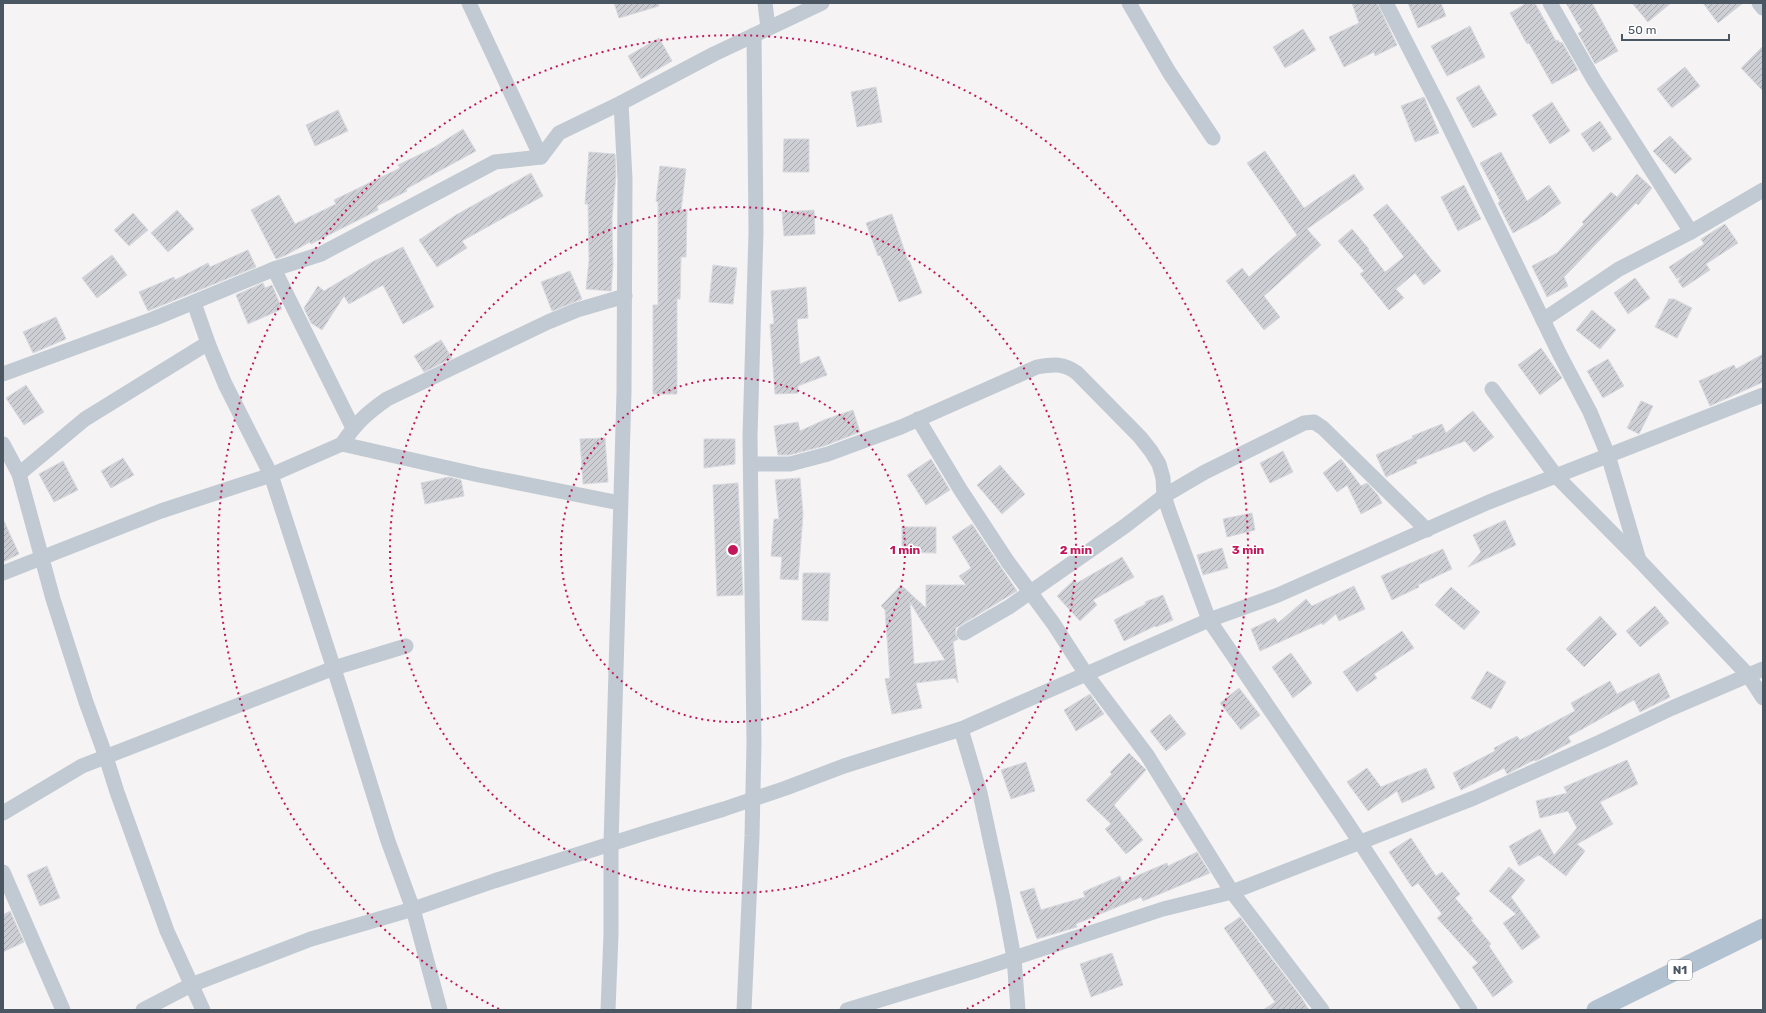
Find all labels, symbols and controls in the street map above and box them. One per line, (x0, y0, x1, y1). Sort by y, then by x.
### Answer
scale bar (1622, 16, 1729, 42)
text: 50 m (1628, 23, 1656, 37)
centre of rings (726, 543, 740, 557)
text: 1 min (890, 543, 921, 557)
text: 2 min (1060, 543, 1093, 557)
text: 3 min (1232, 543, 1265, 557)
road number: N1 (1668, 960, 1692, 980)

